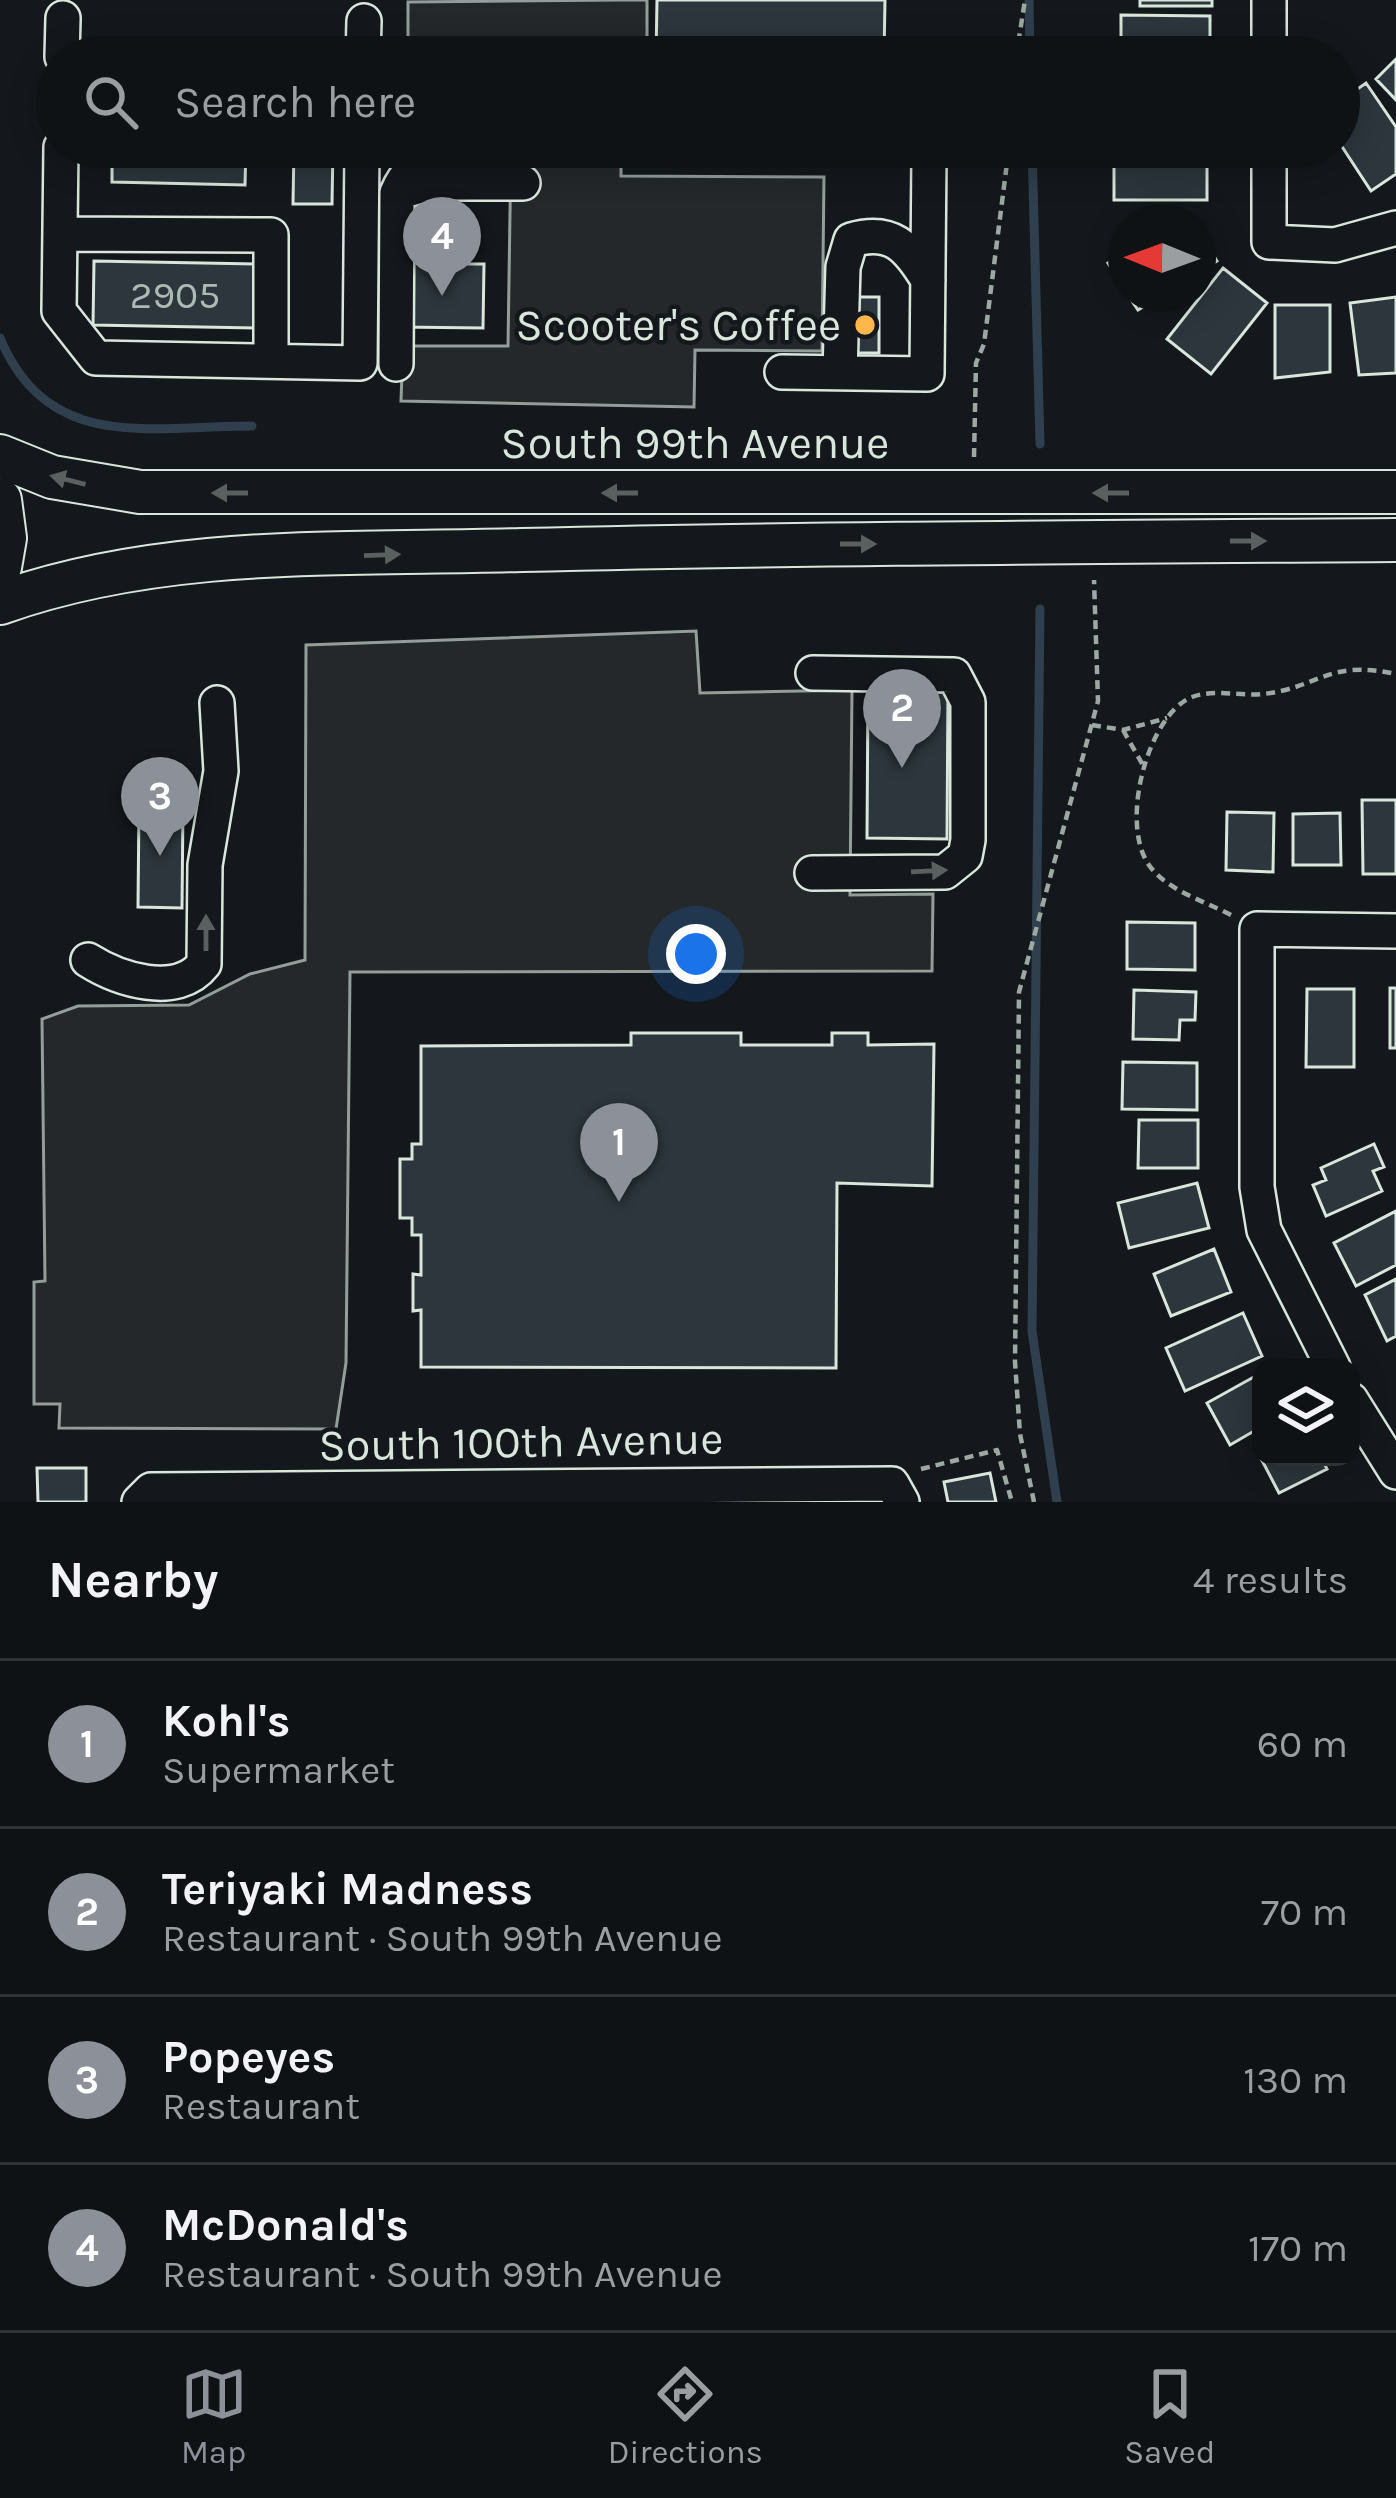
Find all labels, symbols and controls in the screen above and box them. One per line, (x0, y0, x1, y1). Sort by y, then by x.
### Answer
search box (36, 36, 1360, 168)
icon: search (78, 69, 144, 135)
text: Search here (174, 76, 416, 128)
pin: 4 (403, 197, 481, 296)
north arrow (1108, 204, 1216, 312)
house number: 2905 (130, 272, 220, 318)
place label: Scooter's Coffee (515, 299, 841, 351)
marker: Scooter's Coffee (852, 312, 878, 338)
street label: South 99th Avenue (501, 417, 889, 469)
one-way arrow (50, 470, 87, 489)
one-way arrow (210, 483, 248, 503)
one-way arrow (600, 483, 638, 503)
one-way arrow (1091, 483, 1129, 503)
one-way arrow (1230, 531, 1268, 551)
one-way arrow (840, 534, 878, 554)
one-way arrow (364, 545, 402, 564)
pin: 2 (863, 669, 941, 768)
pin: 3 (121, 757, 199, 856)
one-way arrow (910, 862, 948, 881)
one-way arrow (197, 913, 216, 951)
your location (666, 924, 726, 984)
pin: 1 (580, 1103, 658, 1202)
map controls (1252, 1358, 1360, 1466)
button: layers (1252, 1358, 1360, 1466)
street label: South 100th Avenue (318, 1412, 724, 1472)
text: Nearby (48, 1550, 218, 1610)
text: 4 results (1193, 1557, 1348, 1603)
text: Kohl's (162, 1695, 290, 1747)
text: 1 (80, 1721, 94, 1767)
text: 60 m (1257, 1721, 1348, 1767)
text: Supermarket (162, 1747, 395, 1793)
text: Teriyaki Madness (162, 1863, 533, 1915)
text: 2 (75, 1889, 99, 1935)
text: 70 m (1261, 1889, 1348, 1935)
text: Restaurant · South 99th Avenue (162, 1915, 722, 1961)
text: Popeyes (162, 2031, 335, 2083)
text: 3 (75, 2057, 99, 2103)
text: 130 m (1243, 2057, 1348, 2103)
text: Restaurant (162, 2083, 360, 2129)
text: McDonald's (162, 2199, 409, 2251)
text: 4 (75, 2225, 99, 2271)
text: 170 m (1248, 2225, 1348, 2271)
text: Restaurant · South 99th Avenue (162, 2251, 722, 2297)
tab: Map (181, 2361, 247, 2471)
tab: Directions (608, 2361, 763, 2471)
tab: Saved (1124, 2361, 1215, 2471)

